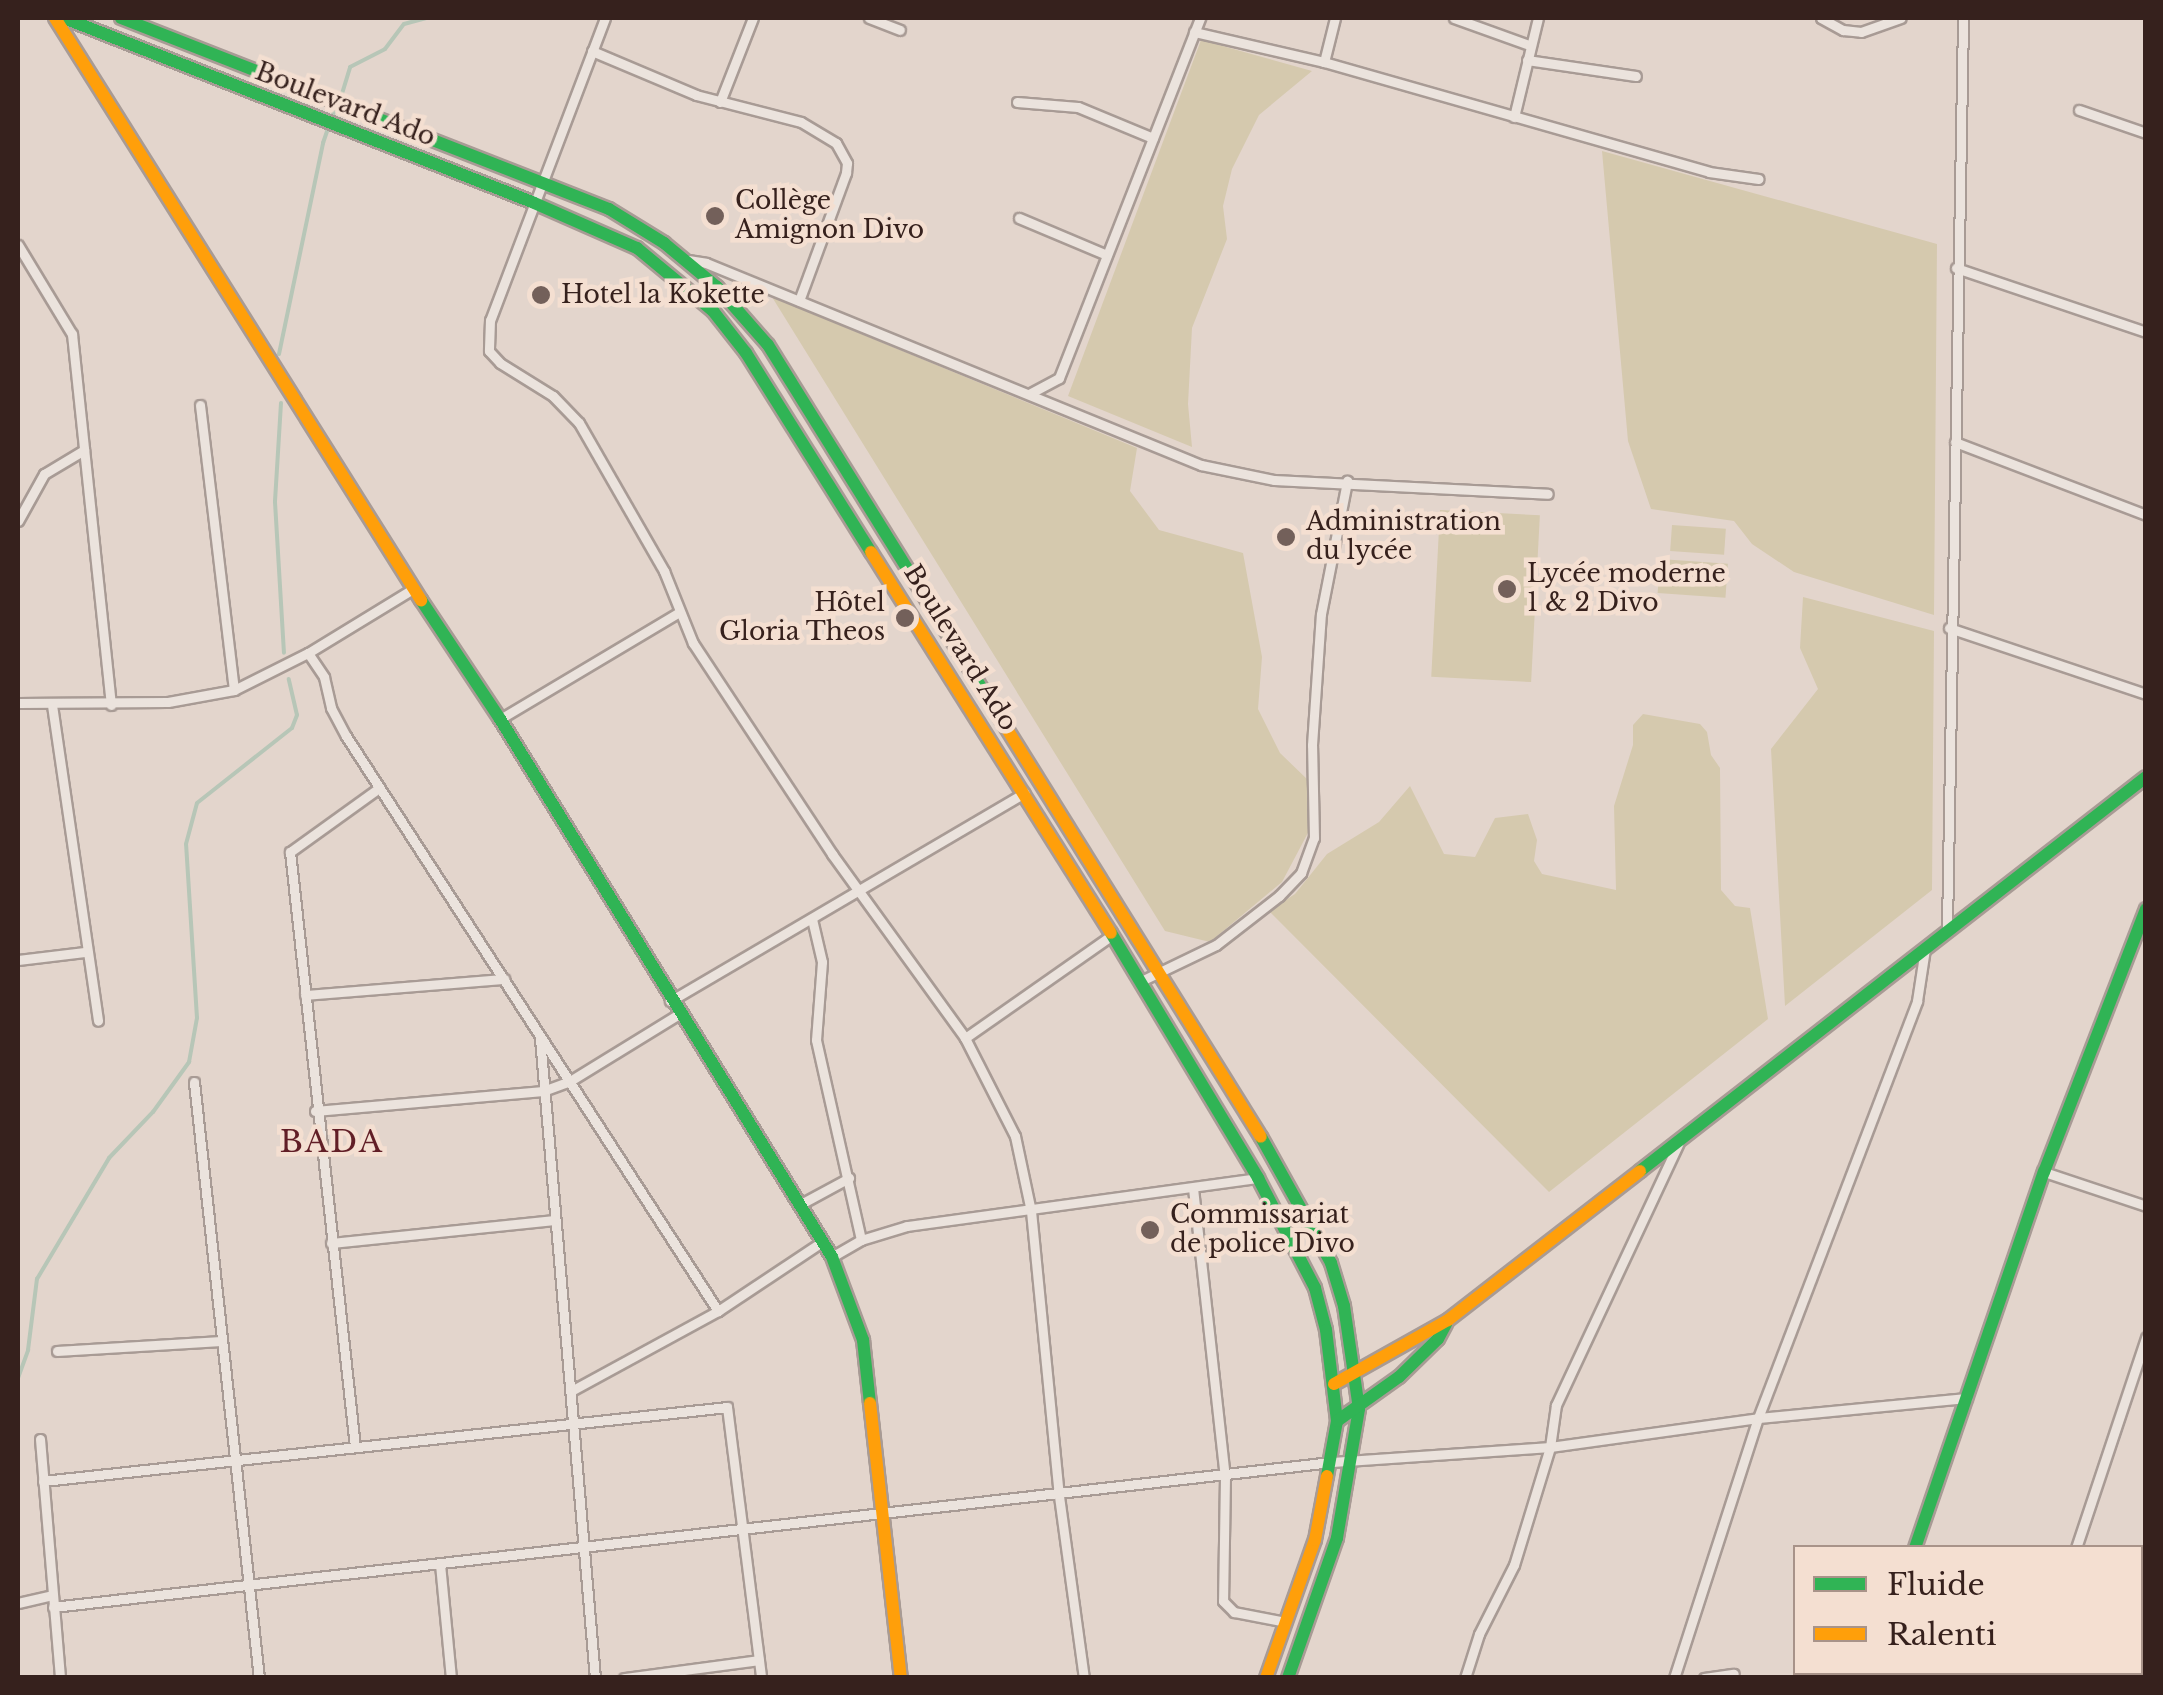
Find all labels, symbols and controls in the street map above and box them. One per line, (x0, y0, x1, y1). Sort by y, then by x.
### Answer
street label: Boulevard Ado (250, 57, 440, 153)
place label: Collège Amignon Divo (735, 187, 924, 246)
marker: Collège Amignon Divo (704, 205, 726, 227)
place label: Hotel la Kokette (561, 280, 765, 310)
marker: Hotel la Kokette (530, 284, 552, 306)
place label: Administration du lycée (1306, 508, 1501, 567)
marker: Administration du lycée (1275, 526, 1297, 548)
street label: Boulevard Ado (897, 559, 1023, 737)
place label: Lycée moderne 1 & 2 Divo (1527, 560, 1726, 619)
marker: Lycée moderne 1 & 2 Divo (1496, 578, 1518, 600)
place label: Hôtel Gloria Theos (718, 589, 885, 648)
marker: Hôtel Gloria Theos (894, 607, 916, 629)
district label: BADA (280, 1124, 384, 1160)
place label: Commissariat de police Divo (1170, 1201, 1355, 1260)
marker: Commissariat de police Divo (1139, 1219, 1161, 1241)
legend (1793, 1545, 2143, 1675)
text: Fluide (1887, 1566, 1985, 1603)
text: Ralenti (1887, 1616, 1996, 1653)

